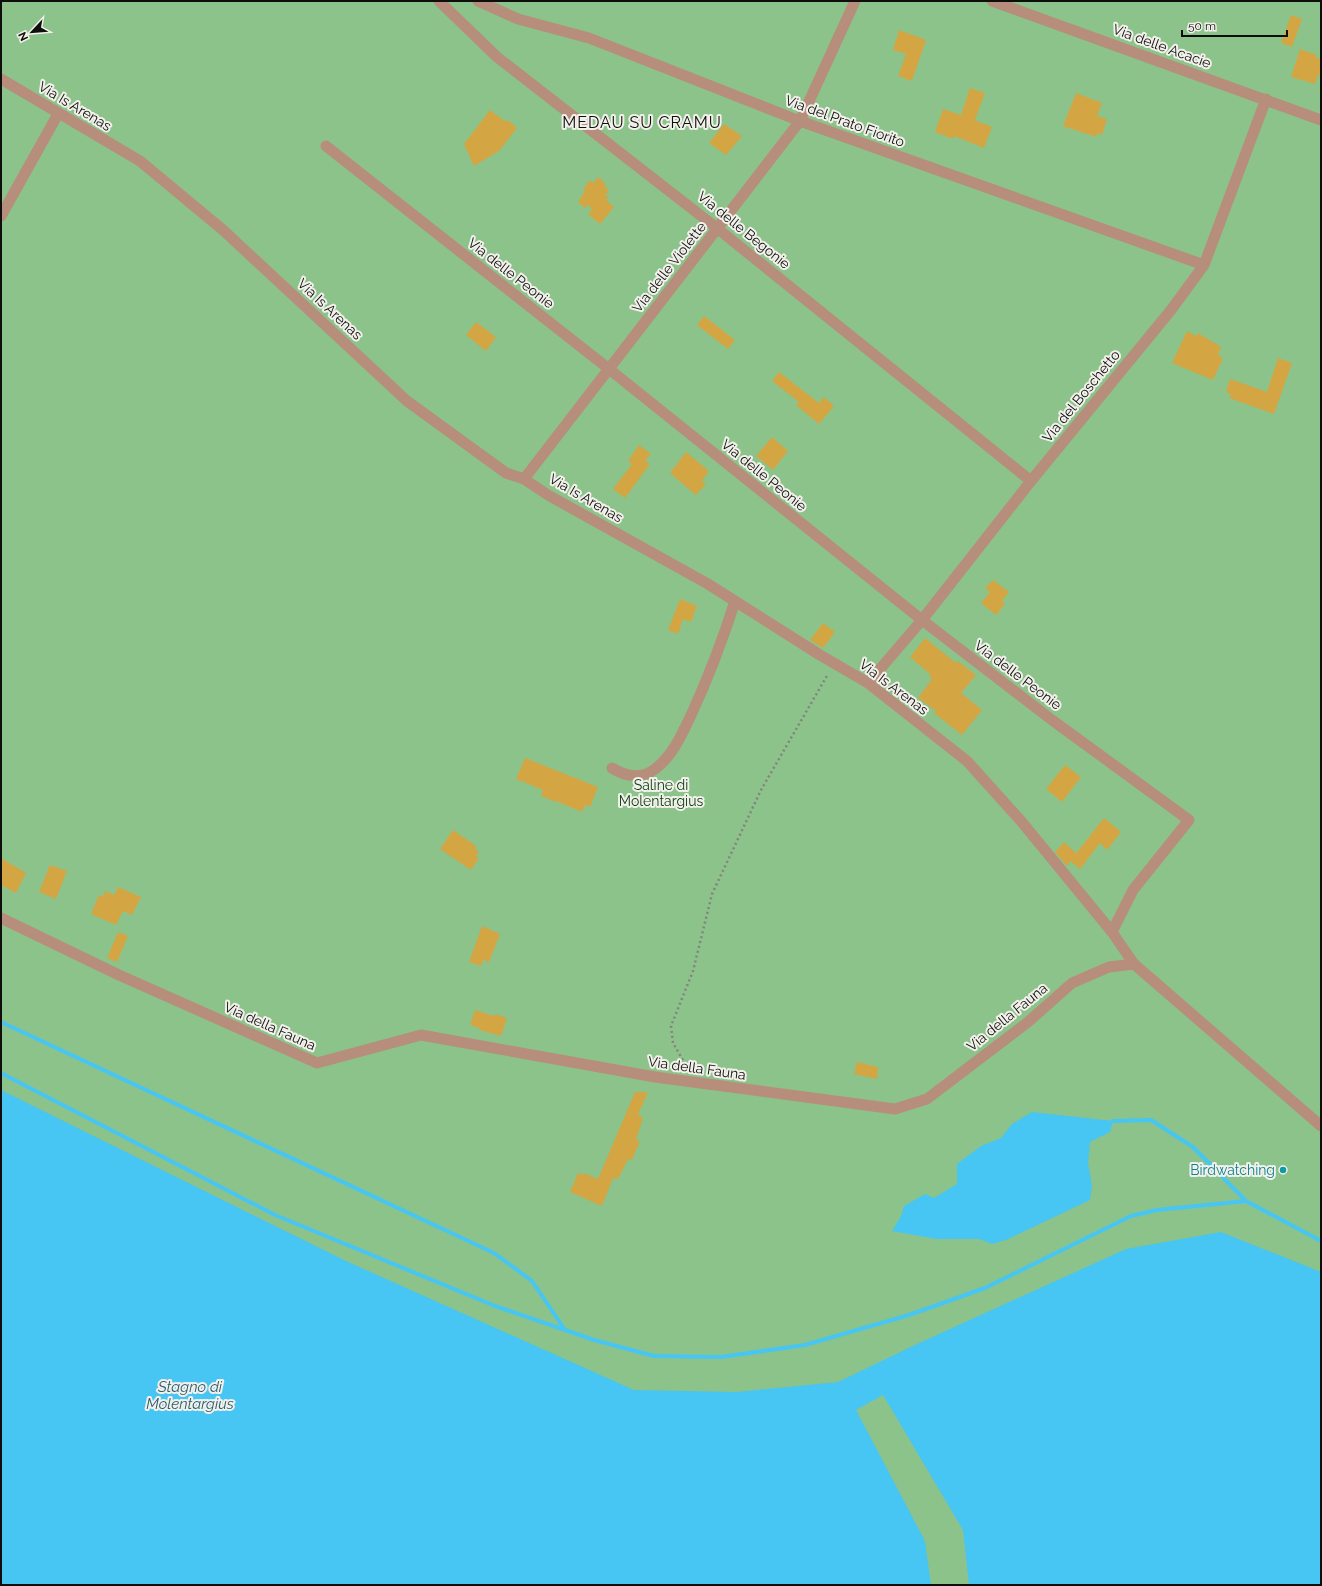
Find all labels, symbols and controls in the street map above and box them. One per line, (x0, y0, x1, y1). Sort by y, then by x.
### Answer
north arrow (12, 12, 52, 52)
scale bar (1182, 12, 1287, 38)
text: 50 m (1188, 19, 1216, 33)
street label: Via delle Acacie (1111, 21, 1213, 71)
text: N (16, 30, 31, 43)
street label: Via Is Arenas (36, 78, 114, 134)
street label: Via del Prato Fiorito (783, 92, 907, 150)
district label: MEDAU SU CRAMU (562, 113, 722, 132)
street label: Via delle Begonie (695, 188, 793, 272)
street label: Via delle Violette (629, 219, 709, 315)
street label: Via delle Peonie (465, 234, 557, 312)
street label: Via Is Arenas (295, 275, 366, 343)
street label: Via del Boschetto (1039, 347, 1123, 445)
street label: Via delle Peonie (718, 436, 810, 514)
street label: Via Is Arenas (546, 471, 626, 526)
street label: Via delle Peonie (971, 637, 1065, 713)
street label: Via Is Arenas (856, 656, 932, 718)
park label: Saline di Molentargius (619, 777, 703, 809)
street label: Via della Fauna (964, 980, 1050, 1054)
street label: Via della Fauna (222, 999, 318, 1053)
street label: Via della Fauna (647, 1053, 747, 1083)
place label: Birdwatching (1190, 1162, 1275, 1178)
marker: Birdwatching (1278, 1165, 1288, 1175)
water label: Stagno di Molentargius (146, 1378, 234, 1413)

